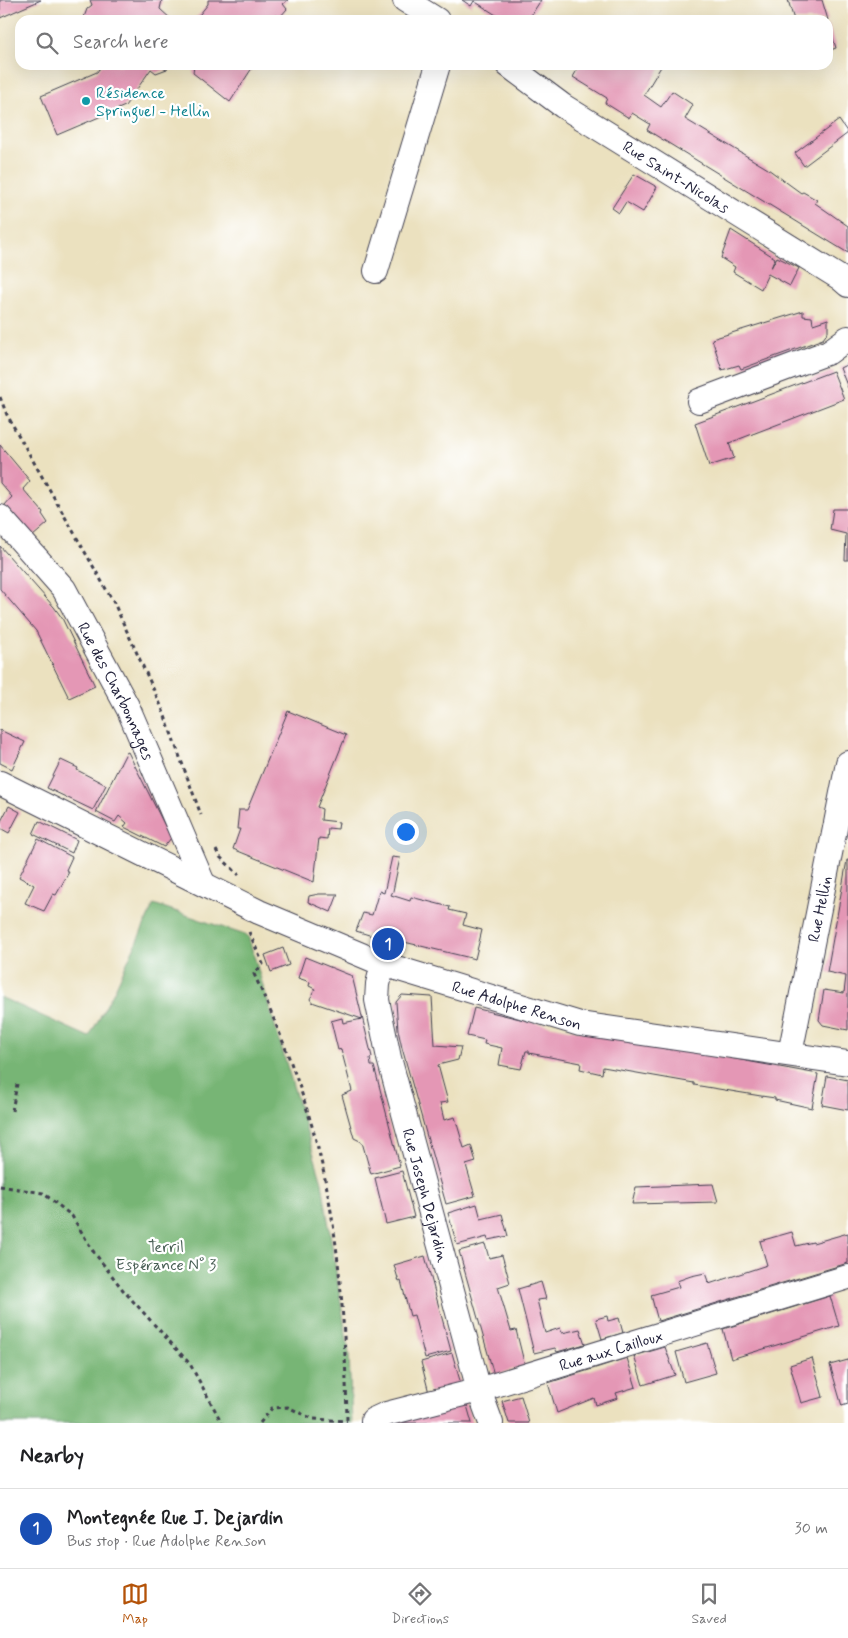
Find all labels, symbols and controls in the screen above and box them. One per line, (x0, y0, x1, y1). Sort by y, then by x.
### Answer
search box (15, 15, 833, 70)
icon: search (33, 29, 61, 57)
text: Search here (73, 30, 169, 55)
place label: Résidence Springuel - Hellin (96, 83, 210, 123)
marker: Résidence Springuel - Hellin (80, 95, 92, 107)
street label: Rue Saint-Nicolas (618, 137, 733, 219)
street label: Rue des Charbonnages (72, 619, 158, 764)
your location (393, 819, 419, 845)
street label: Rue Hellin (804, 874, 837, 944)
pin: 1 (372, 925, 404, 963)
street label: Rue Adolphe Renson (449, 977, 584, 1036)
street label: Rue Joseph Dejardin (397, 1126, 453, 1265)
park label: Terril Espérance N° 3 (116, 1237, 216, 1276)
street label: Rue aux Cailloux (557, 1325, 665, 1377)
text: Nearby (20, 1442, 84, 1470)
text: Montegnée Rue J. Dejardin (67, 1506, 284, 1531)
text: 1 (32, 1518, 40, 1539)
text: 30 m (795, 1518, 828, 1539)
text: Bus stop · Rue Adolphe Renson (67, 1531, 267, 1552)
tab: Map (121, 1580, 149, 1628)
tab: Directions (392, 1580, 449, 1628)
tab: Saved (691, 1580, 727, 1628)

